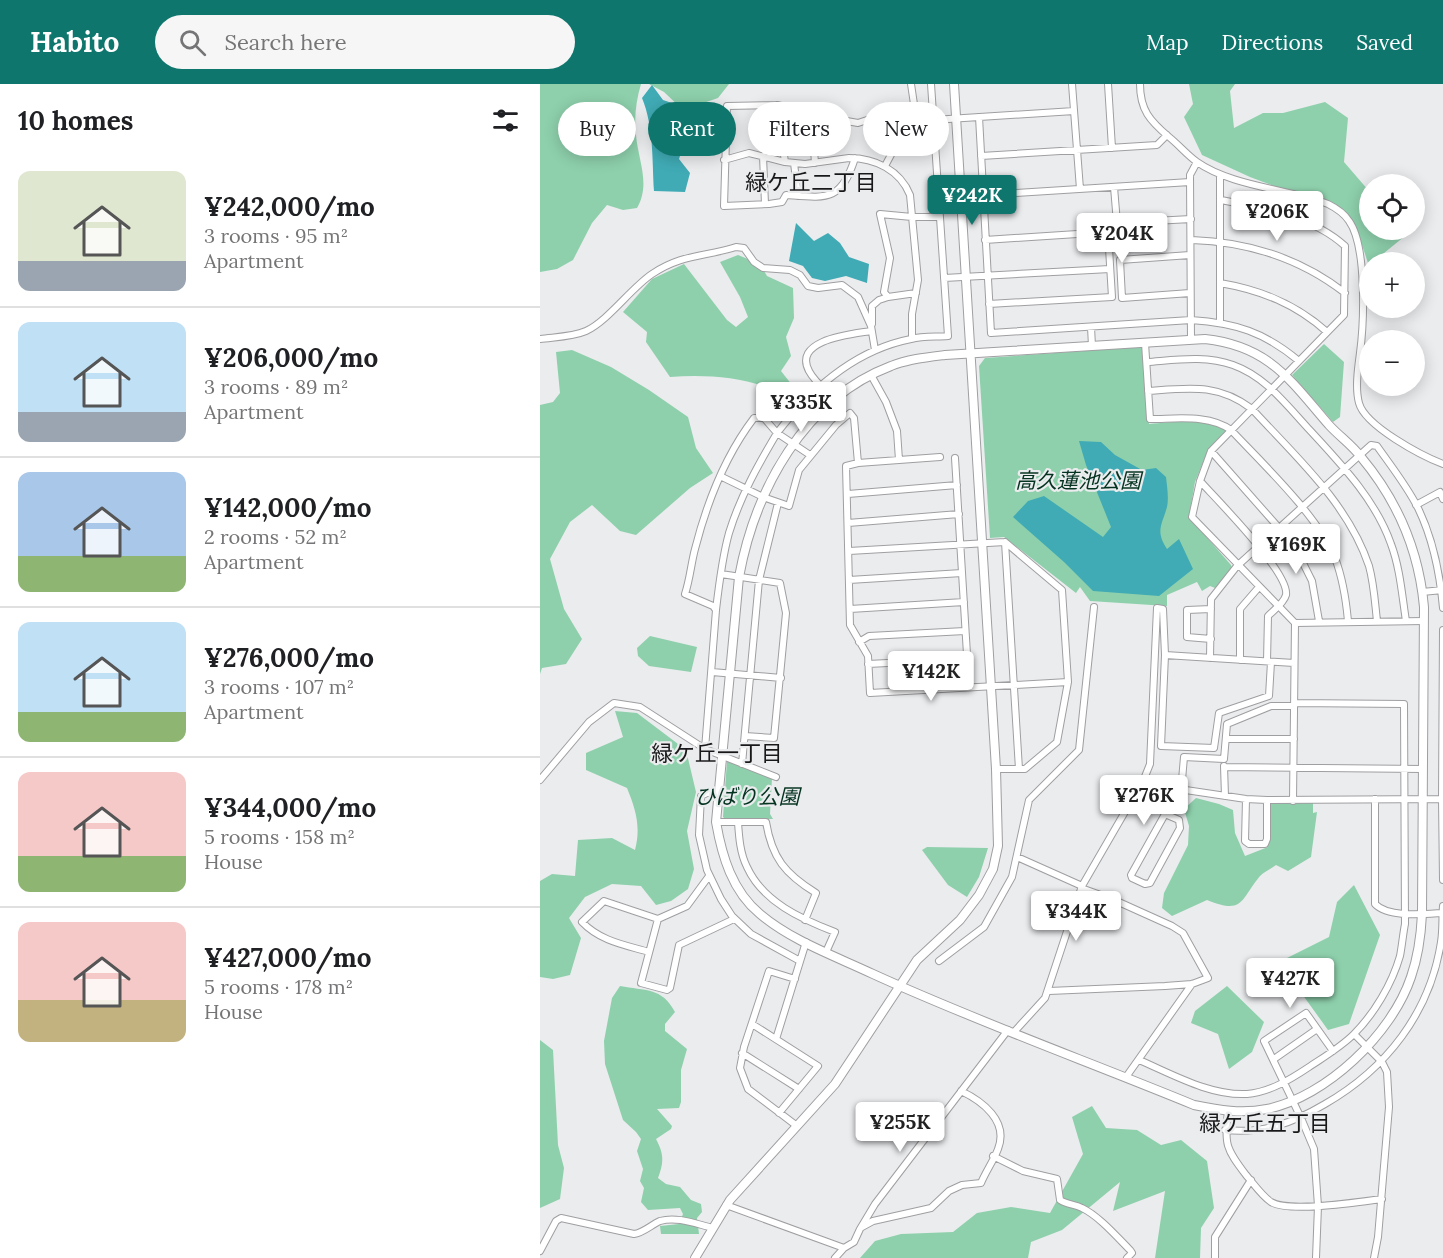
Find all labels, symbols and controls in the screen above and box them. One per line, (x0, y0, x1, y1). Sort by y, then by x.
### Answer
search box (155, 15, 575, 69)
text: Habito (30, 24, 119, 60)
icon: search (176, 26, 209, 59)
text: Search here (224, 28, 347, 56)
text: Map (1146, 29, 1189, 56)
text: Directions (1222, 29, 1323, 56)
text: Saved (1356, 29, 1413, 56)
chip: Buy (558, 102, 636, 156)
chip: Rent (648, 102, 736, 156)
chip: Filters (748, 102, 851, 156)
chip: New (863, 102, 949, 156)
text: 10 homes (18, 104, 133, 137)
icon: filters (489, 104, 522, 137)
district label: 緑ケ丘二丁目 (745, 168, 877, 196)
map controls (1359, 174, 1425, 396)
button: locate (1359, 174, 1425, 240)
pin: ¥242K (930, 175, 1014, 226)
text: ¥242K (942, 182, 1002, 207)
text: ¥242,000/mo (204, 190, 375, 223)
pin: ¥206K (1235, 191, 1319, 242)
icon: home (66, 195, 138, 267)
text: ¥206K (1245, 198, 1309, 223)
pin: ¥204K (1080, 213, 1164, 264)
text: ¥204K (1091, 220, 1154, 245)
text: 3 rooms · 95 m² (204, 223, 348, 248)
text: Apartment (204, 248, 304, 273)
button: + (1359, 252, 1425, 318)
button: − (1359, 330, 1425, 396)
text: ¥206,000/mo (204, 341, 378, 374)
icon: home (66, 346, 138, 418)
text: 3 rooms · 89 m² (204, 374, 348, 399)
pin: ¥335K (759, 382, 843, 433)
text: ¥335K (770, 389, 832, 414)
text: Apartment (204, 399, 304, 424)
park label: 高久蓮池公園 (1015, 467, 1144, 494)
text: ¥142,000/mo (204, 491, 372, 524)
icon: home (66, 496, 138, 568)
text: 2 rooms · 52 m² (204, 524, 347, 549)
pin: ¥169K (1254, 524, 1338, 575)
text: ¥169K (1266, 531, 1326, 556)
text: Apartment (204, 549, 304, 574)
text: ¥276,000/mo (204, 641, 374, 674)
icon: home (66, 646, 138, 718)
pin: ¥142K (889, 651, 973, 702)
text: ¥142K (902, 658, 960, 683)
text: 3 rooms · 107 m² (204, 674, 354, 699)
text: Apartment (204, 699, 304, 724)
district label: 緑ケ丘一丁目 (651, 739, 783, 767)
pin: ¥276K (1102, 775, 1186, 826)
text: ¥276K (1114, 782, 1174, 807)
park label: ひばり公園 (695, 783, 802, 810)
text: ¥344,000/mo (204, 791, 376, 824)
icon: home (66, 796, 138, 868)
text: 5 rooms · 158 m² (204, 824, 355, 849)
text: House (204, 849, 263, 874)
pin: ¥344K (1034, 891, 1118, 942)
text: ¥344K (1045, 898, 1107, 923)
text: ¥427,000/mo (204, 941, 372, 974)
icon: home (66, 946, 138, 1018)
pin: ¥427K (1248, 958, 1332, 1009)
text: ¥427K (1260, 965, 1320, 990)
text: 5 rooms · 178 m² (204, 974, 353, 999)
text: House (204, 999, 263, 1024)
pin: ¥255K (858, 1102, 942, 1153)
text: ¥255K (870, 1109, 930, 1134)
district label: 緑ケ丘五丁目 (1199, 1109, 1331, 1137)

